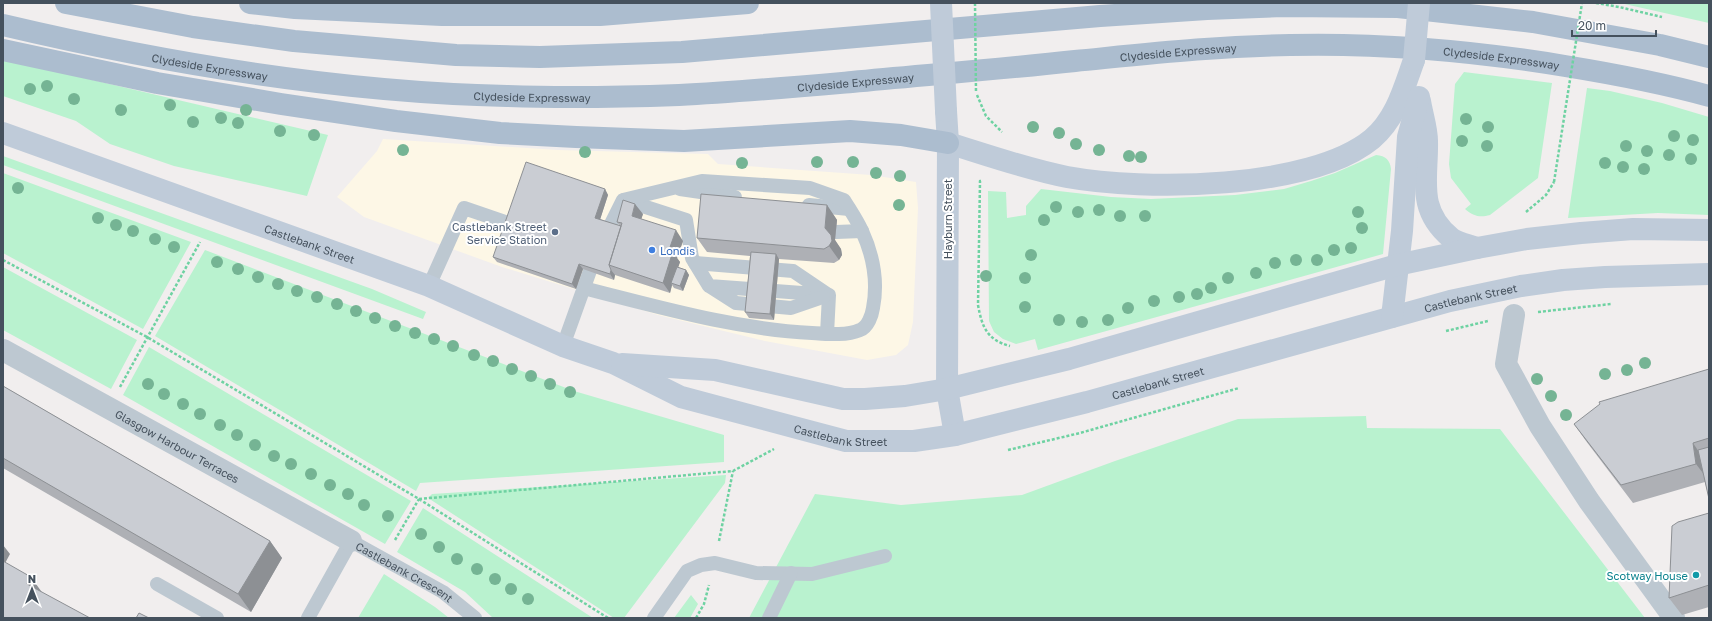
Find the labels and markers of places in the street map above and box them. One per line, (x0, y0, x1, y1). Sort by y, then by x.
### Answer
place label: Castlebank Street Service Station (452, 220, 547, 246)
marker: Castlebank Street Service Station (550, 227, 560, 237)
place label: Londis (660, 244, 695, 257)
marker: Londis (647, 245, 657, 255)
place label: Scotway House (1606, 569, 1688, 582)
marker: Scotway House (1691, 570, 1701, 580)

